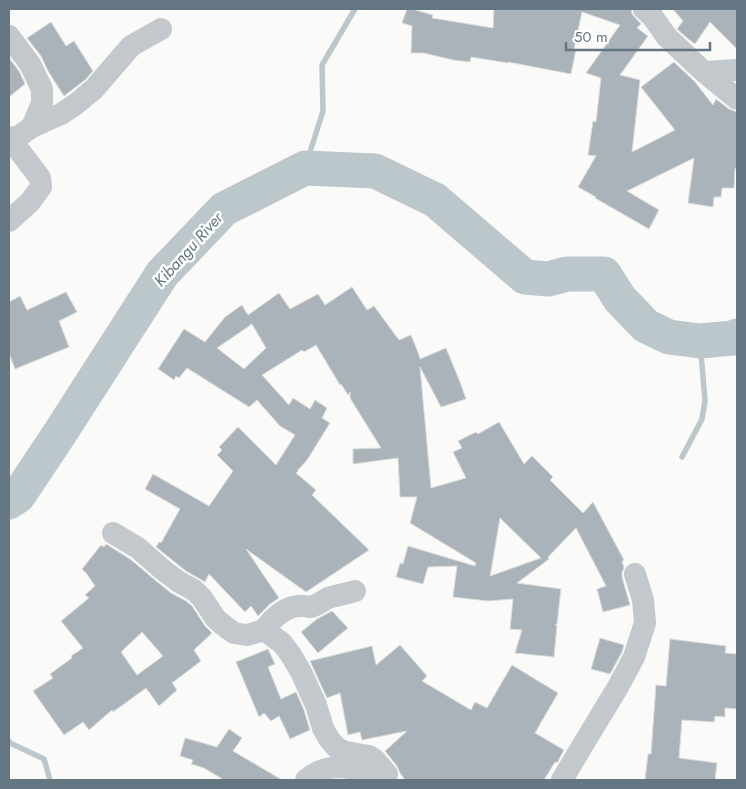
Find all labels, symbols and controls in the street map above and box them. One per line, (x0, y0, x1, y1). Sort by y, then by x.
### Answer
scale bar (566, 20, 710, 52)
text: 50 m (574, 26, 608, 48)
water label: Kibangu River (149, 206, 229, 292)

